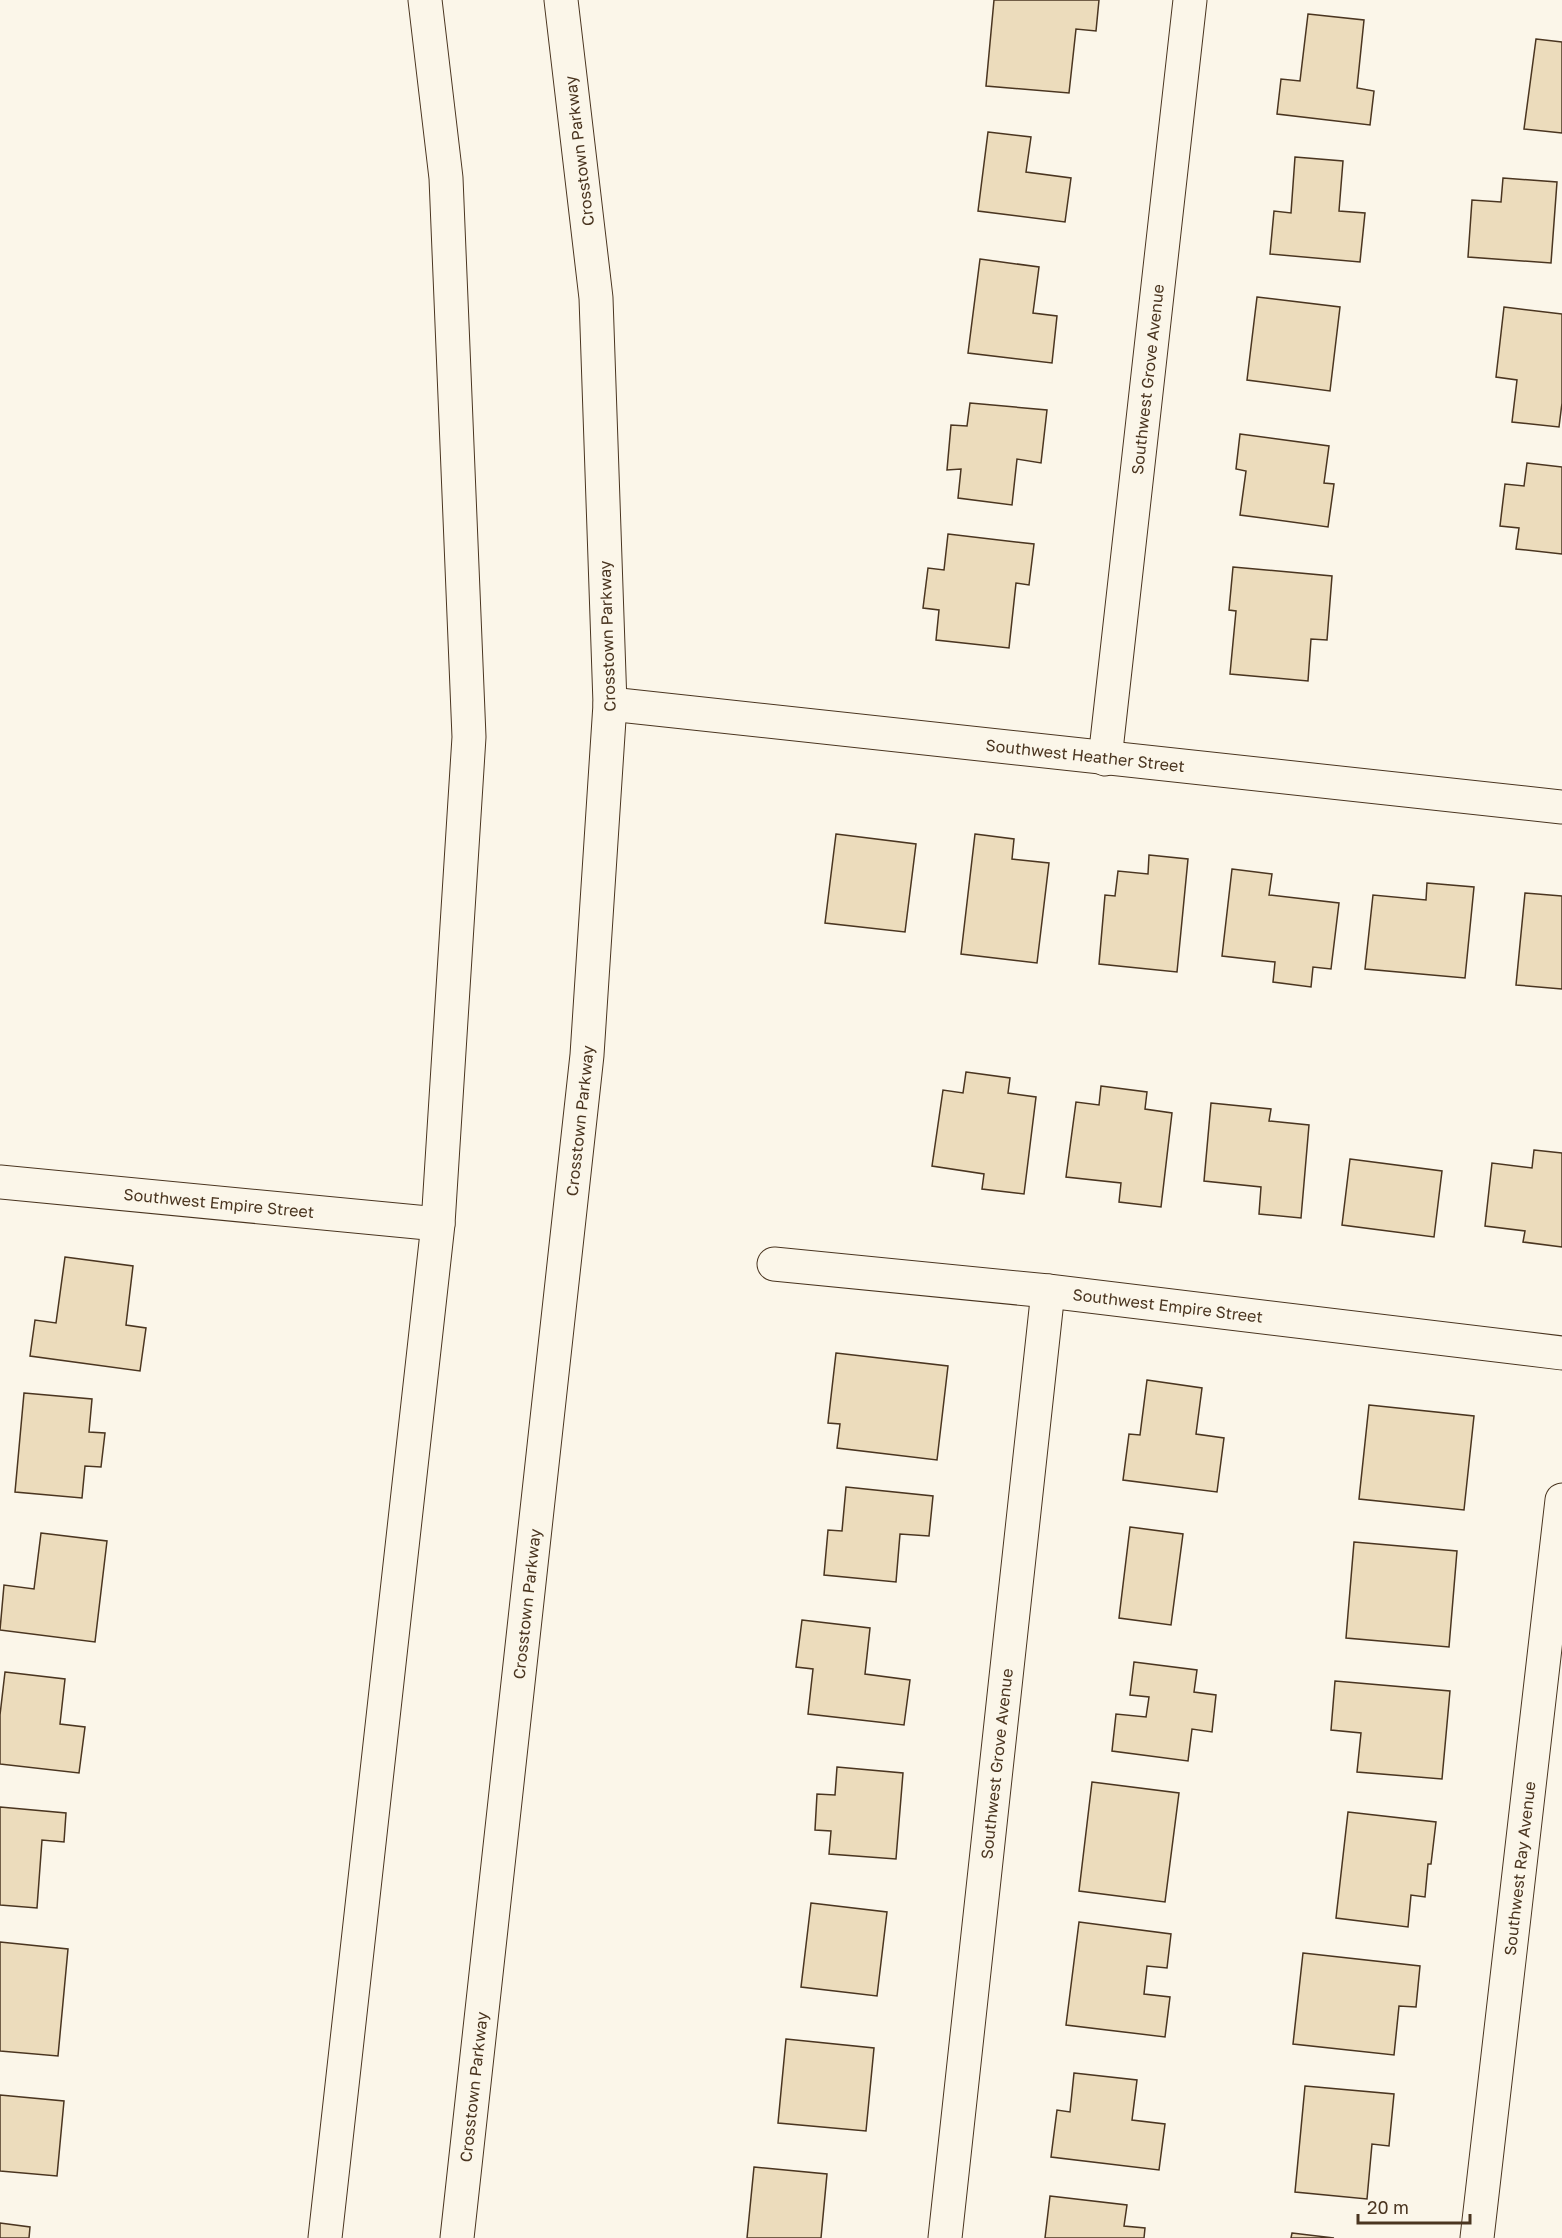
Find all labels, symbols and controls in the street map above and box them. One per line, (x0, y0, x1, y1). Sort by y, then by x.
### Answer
street label: Crosstown Parkway (560, 75, 598, 227)
street label: Southwest Grove Avenue (1127, 283, 1168, 476)
street label: Crosstown Parkway (594, 560, 620, 712)
street label: Southwest Heather Street (985, 735, 1186, 776)
street label: Crosstown Parkway (562, 1045, 598, 1197)
street label: Southwest Empire Street (123, 1184, 315, 1222)
street label: Southwest Empire Street (1072, 1284, 1264, 1327)
street label: Crosstown Parkway (508, 1527, 545, 1680)
street label: Southwest Grove Avenue (976, 1667, 1017, 1860)
street label: Southwest Ray Avenue (1500, 1780, 1540, 1957)
street label: Crosstown Parkway (455, 2011, 492, 2163)
scale bar (1358, 2187, 1470, 2225)
text: 20 m (1367, 2196, 1409, 2218)

